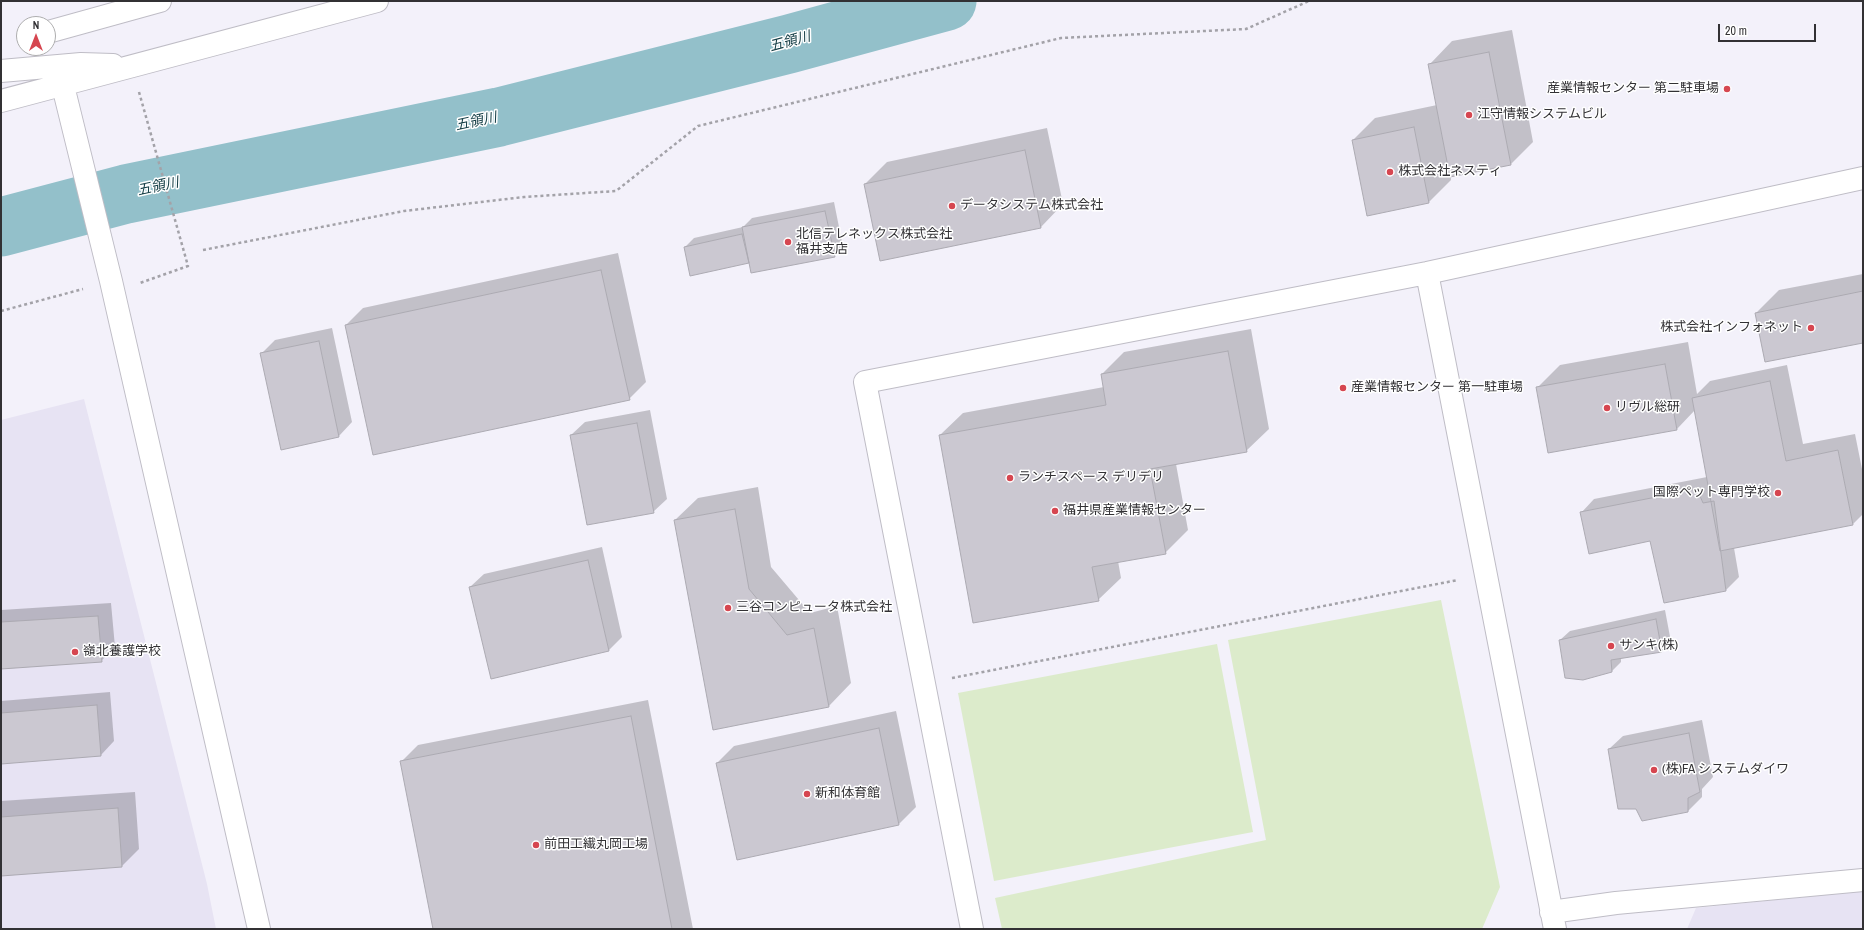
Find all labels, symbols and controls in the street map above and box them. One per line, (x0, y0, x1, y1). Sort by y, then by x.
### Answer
north arrow (16, 16, 56, 56)
scale bar (1720, 16, 1818, 42)
text: N (33, 18, 39, 32)
text: 20 m (1725, 23, 1747, 39)
water label: 五領川 (768, 28, 812, 56)
place label: 産業情報センター 第二駐車場 (1547, 81, 1719, 97)
marker: 産業情報センター 第二駐車場 (1722, 84, 1732, 94)
place label: 江守情報システムビル (1477, 107, 1607, 123)
water label: 五領川 (454, 109, 498, 135)
marker: 江守情報システムビル (1464, 110, 1474, 120)
place label: 株式会社ネスティ (1398, 164, 1502, 180)
marker: 株式会社ネスティ (1385, 167, 1395, 177)
water label: 五領川 (136, 174, 180, 200)
place label: データシステム株式会社 (960, 198, 1103, 214)
marker: データシステム株式会社 (947, 201, 957, 211)
place label: 北信テレネックス株式会社 福井支店 (796, 227, 952, 258)
marker: 北信テレネックス株式会社 福井支店 (783, 237, 793, 247)
place label: 株式会社インフォネット (1660, 320, 1803, 336)
marker: 株式会社インフォネット (1806, 323, 1816, 333)
place label: 産業情報センター 第一駐車場 (1351, 380, 1523, 396)
marker: 産業情報センター 第一駐車場 (1338, 383, 1348, 393)
place label: リヴル総研 (1615, 400, 1680, 416)
marker: リヴル総研 (1602, 403, 1612, 413)
place label: ランチスペース デリデリ (1018, 470, 1164, 486)
marker: ランチスペース デリデリ (1005, 473, 1015, 483)
place label: 国際ペット専門学校 (1653, 485, 1770, 501)
marker: 国際ペット専門学校 (1773, 488, 1783, 498)
place label: 福井県産業情報センター (1063, 503, 1206, 519)
marker: 福井県産業情報センター (1050, 506, 1060, 516)
place label: 三谷コンピュータ株式会社 (736, 600, 892, 616)
marker: 三谷コンピュータ株式会社 (723, 603, 733, 613)
place label: サンキ(株) (1619, 638, 1678, 654)
marker: サンキ(株) (1606, 641, 1616, 651)
place label: 嶺北養護学校 (83, 644, 161, 660)
marker: 嶺北養護学校 (70, 647, 80, 657)
place label: (株)FA システムダイワ (1662, 762, 1789, 778)
marker: (株)FA システムダイワ (1649, 765, 1659, 775)
place label: 新和体育館 (815, 786, 880, 802)
marker: 新和体育館 (802, 789, 812, 799)
place label: 前田工繊丸岡工場 (544, 837, 648, 853)
marker: 前田工繊丸岡工場 (531, 840, 541, 850)

